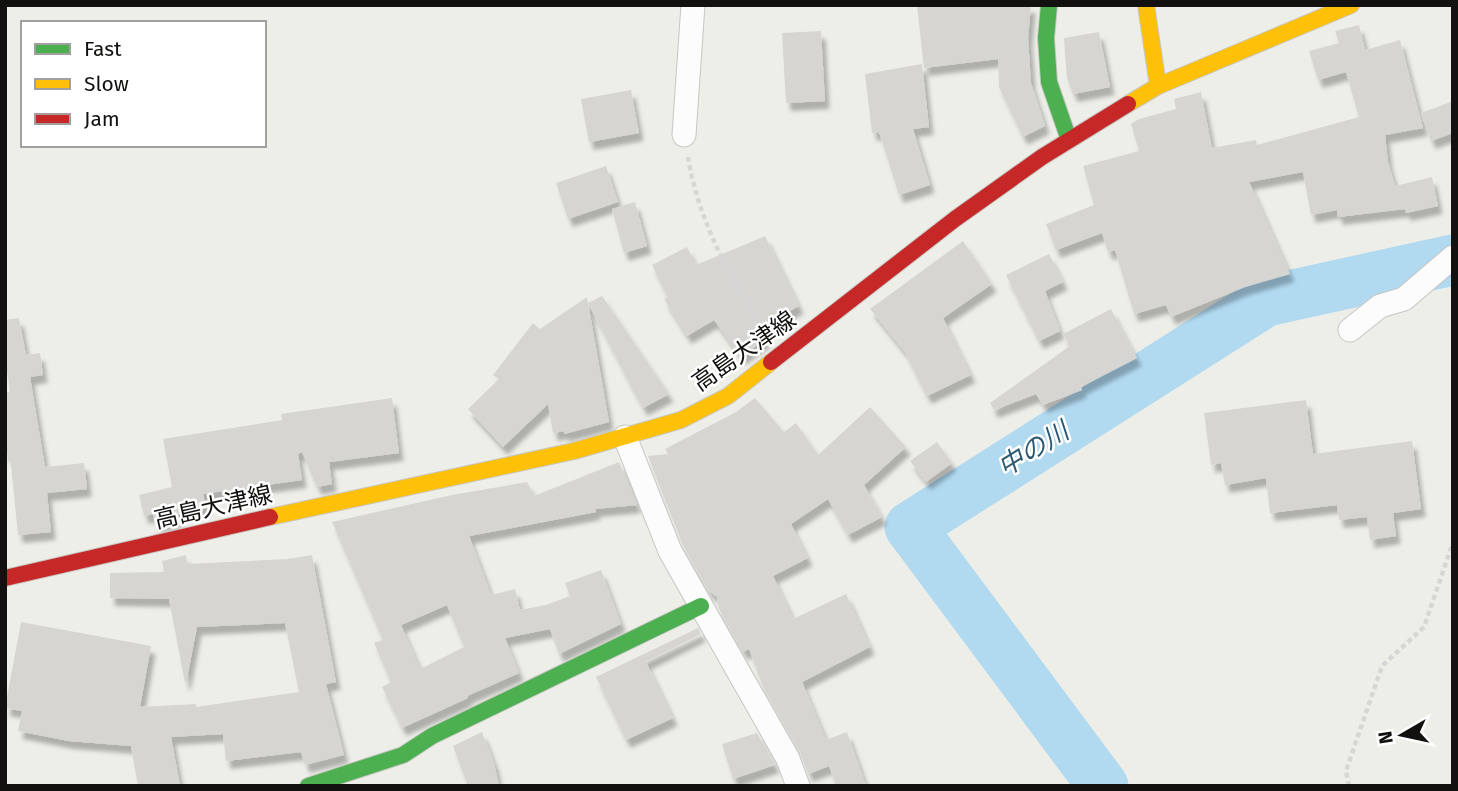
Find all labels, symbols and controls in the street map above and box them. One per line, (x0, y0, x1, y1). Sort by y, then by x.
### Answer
legend (21, 21, 266, 147)
text: Fast (84, 36, 122, 62)
text: Slow (84, 71, 129, 97)
text: Jam (84, 106, 120, 132)
street label: 高島大津線 (687, 305, 801, 397)
water label: 中の川 (992, 414, 1077, 483)
street label: 高島大津線 (151, 480, 275, 534)
north arrow (1367, 700, 1437, 770)
text: N (1373, 730, 1398, 746)

